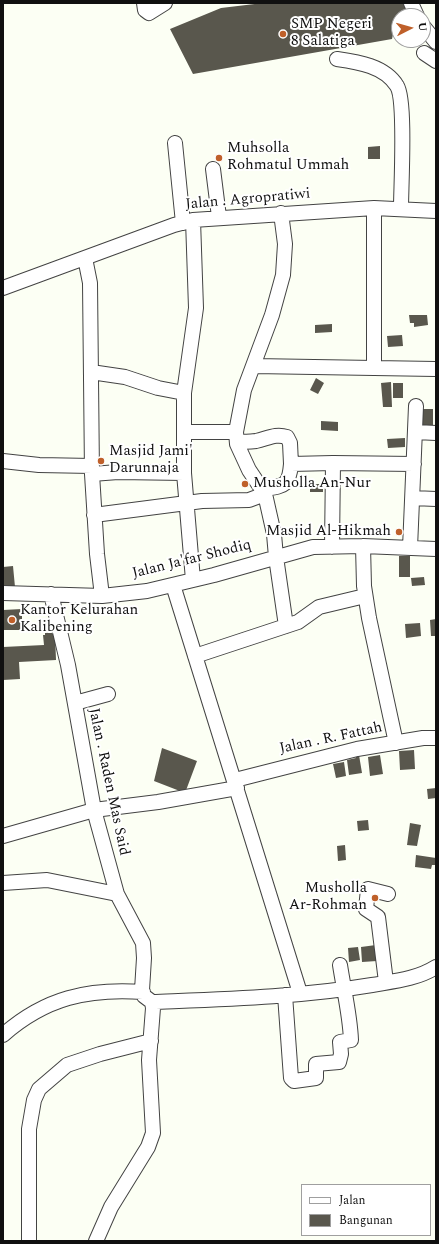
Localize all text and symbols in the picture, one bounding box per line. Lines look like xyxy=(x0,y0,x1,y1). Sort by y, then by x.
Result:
north arrow xyxy=(391,8,431,48)
place label: SMP Negeri 8 Salatiga xyxy=(291,16,372,51)
text: U xyxy=(414,21,431,32)
marker: SMP Negeri 8 Salatiga xyxy=(278,29,288,39)
place label: Muhsolla Rohmatul Ummah xyxy=(227,140,349,175)
marker: Muhsolla Rohmatul Ummah xyxy=(214,153,224,163)
street label: Jalan . Agropratiwi xyxy=(185,186,311,214)
place label: Masjid Jami' Darunnaja xyxy=(109,443,193,478)
marker: Masjid Jami' Darunnaja xyxy=(96,456,106,466)
place label: Musholla An-Nur xyxy=(253,475,371,493)
marker: Musholla An-Nur xyxy=(240,479,250,489)
place label: Masjid Al-Hikmah xyxy=(266,523,391,541)
marker: Masjid Al-Hikmah xyxy=(394,527,404,537)
street label: Jalan Ja'far Shodiq xyxy=(131,537,253,583)
place label: Kantor Kelurahan Kalibening xyxy=(20,602,138,637)
marker: Kantor Kelurahan Kalibening xyxy=(7,615,17,625)
street label: Jalan . Raden Mas Said xyxy=(84,707,132,857)
street label: Jalan . R. Fattah xyxy=(278,719,384,759)
place label: Musholla Ar-Rohman xyxy=(289,880,367,915)
marker: Musholla Ar-Rohman xyxy=(370,893,380,903)
legend xyxy=(301,1184,431,1236)
text: Jalan xyxy=(339,1191,366,1210)
text: Bangunan xyxy=(339,1211,393,1230)

